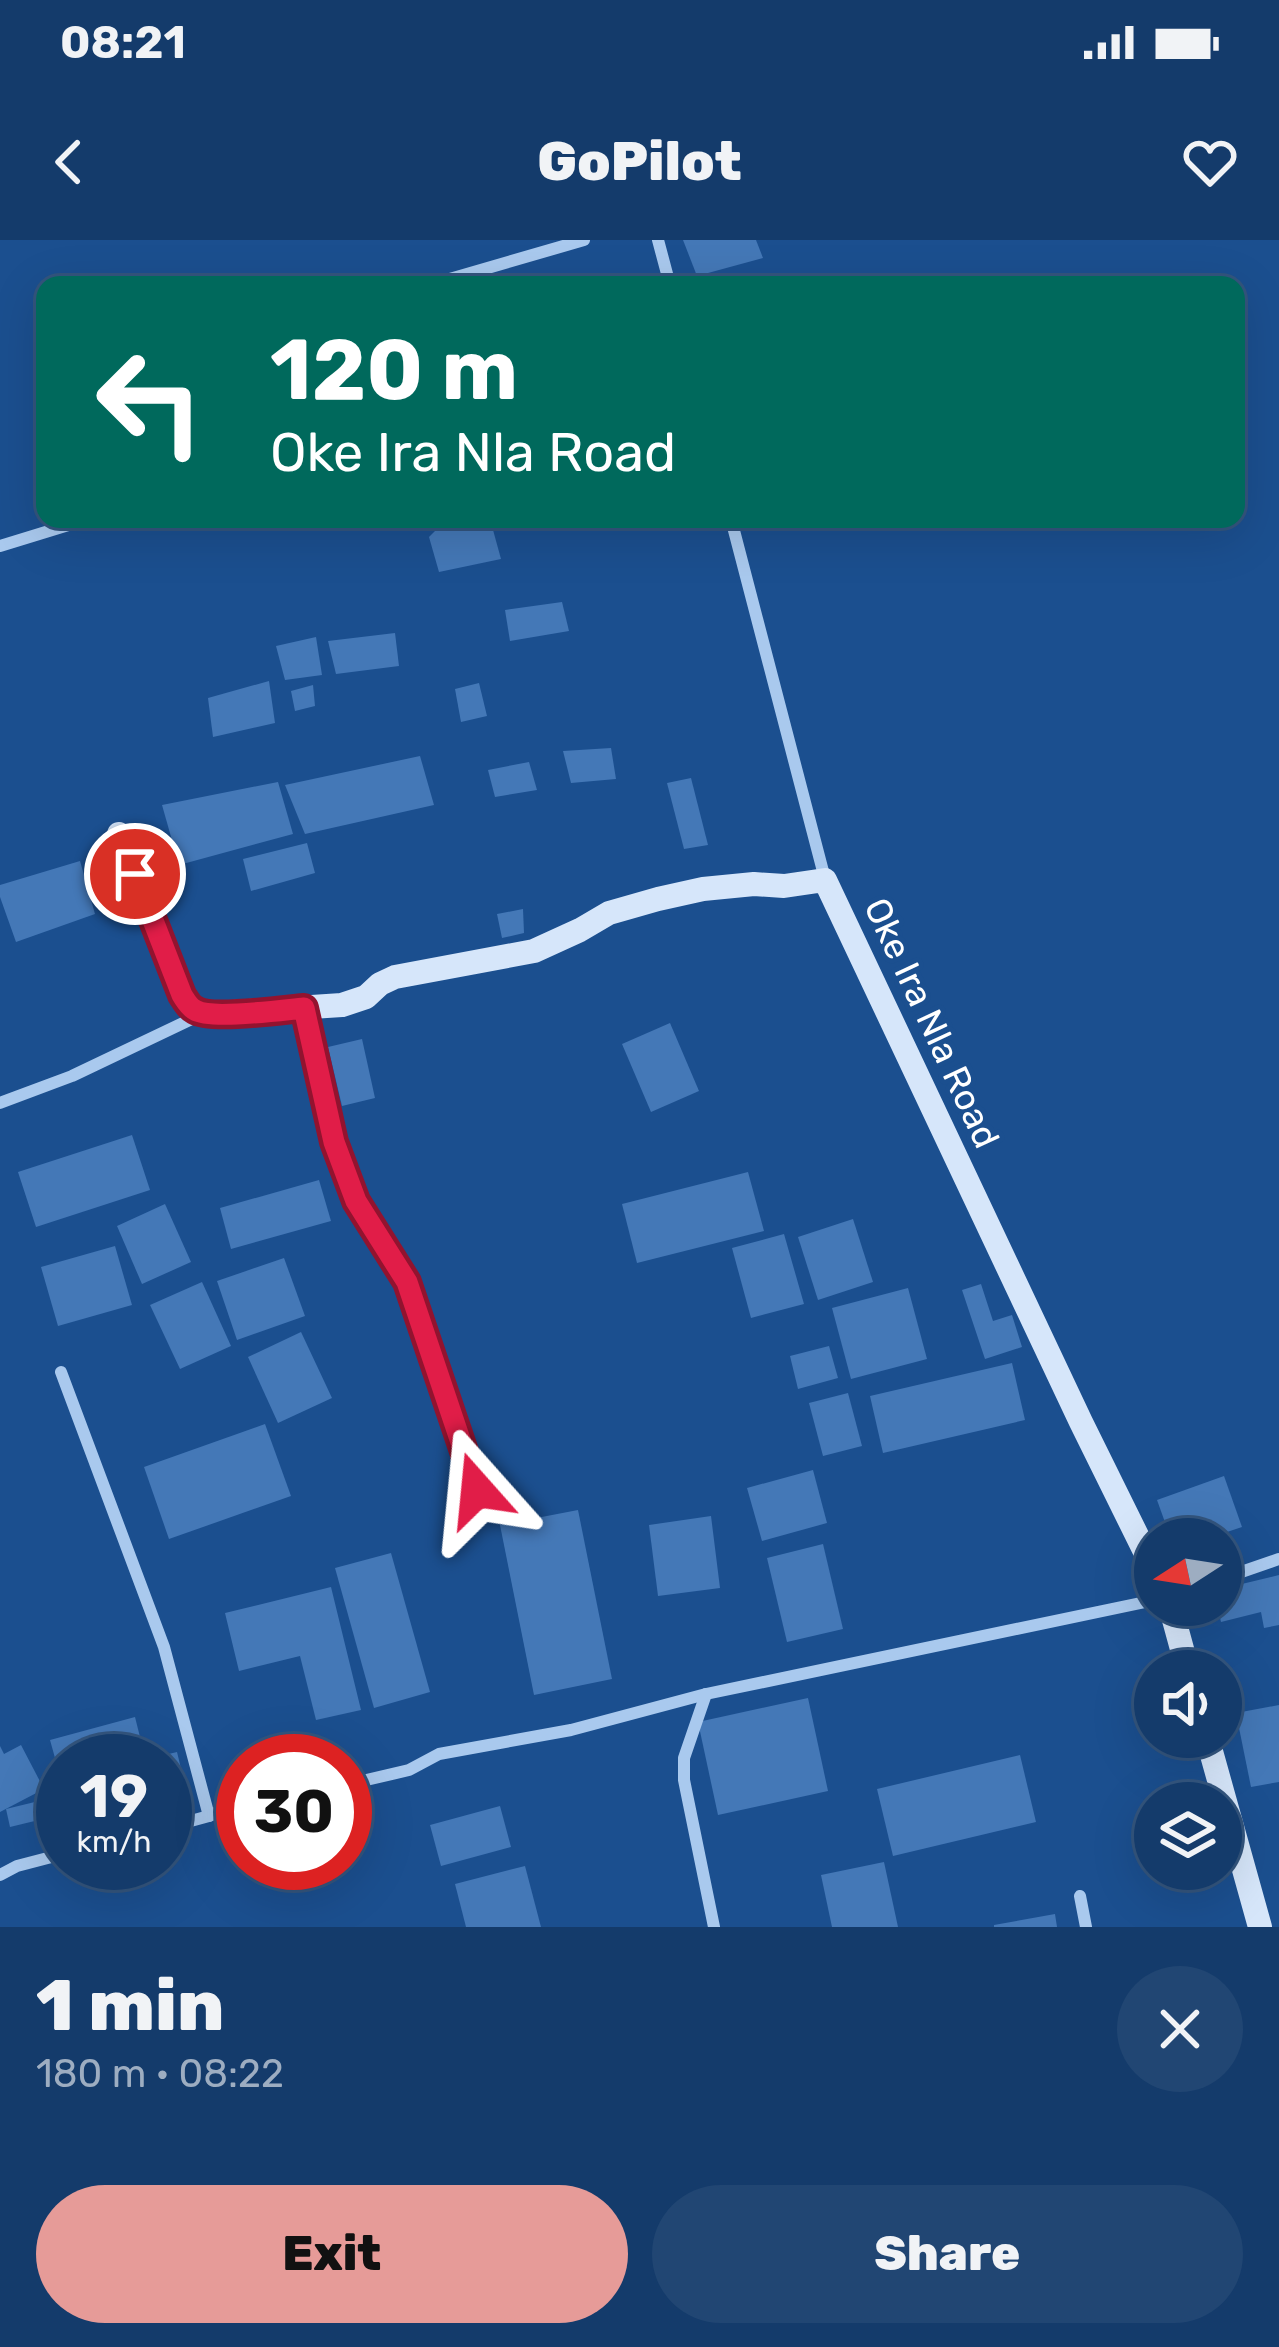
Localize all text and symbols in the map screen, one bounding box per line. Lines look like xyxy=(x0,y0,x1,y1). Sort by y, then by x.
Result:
text: 08:21 xyxy=(60,16,186,69)
icon: back xyxy=(36,129,102,195)
icon: heart xyxy=(1177,129,1243,195)
text: GoPilot xyxy=(537,130,742,194)
text: 120 m xyxy=(270,320,518,420)
icon: left xyxy=(72,324,228,480)
text: Oke Ira Nla Road xyxy=(270,421,676,485)
pin xyxy=(84,823,186,925)
icon: arrive xyxy=(102,841,168,907)
street label: Oke Ira Nla Road xyxy=(855,891,1009,1155)
position arrow xyxy=(414,1427,540,1553)
north arrow xyxy=(1134,1518,1242,1626)
map controls xyxy=(1134,1518,1242,1890)
button: sound xyxy=(1134,1650,1242,1758)
speed limit sign: 30 xyxy=(216,1734,372,1890)
text: 19 xyxy=(80,1761,148,1832)
button: layers xyxy=(1134,1782,1242,1890)
text: km/h xyxy=(77,1824,151,1860)
text: 1 min xyxy=(36,1963,224,2048)
button: close xyxy=(1117,1966,1243,2092)
text: 180 m · 08:22 xyxy=(36,2051,284,2097)
button: Exit xyxy=(36,2185,628,2323)
button: Share xyxy=(652,2185,1243,2323)

